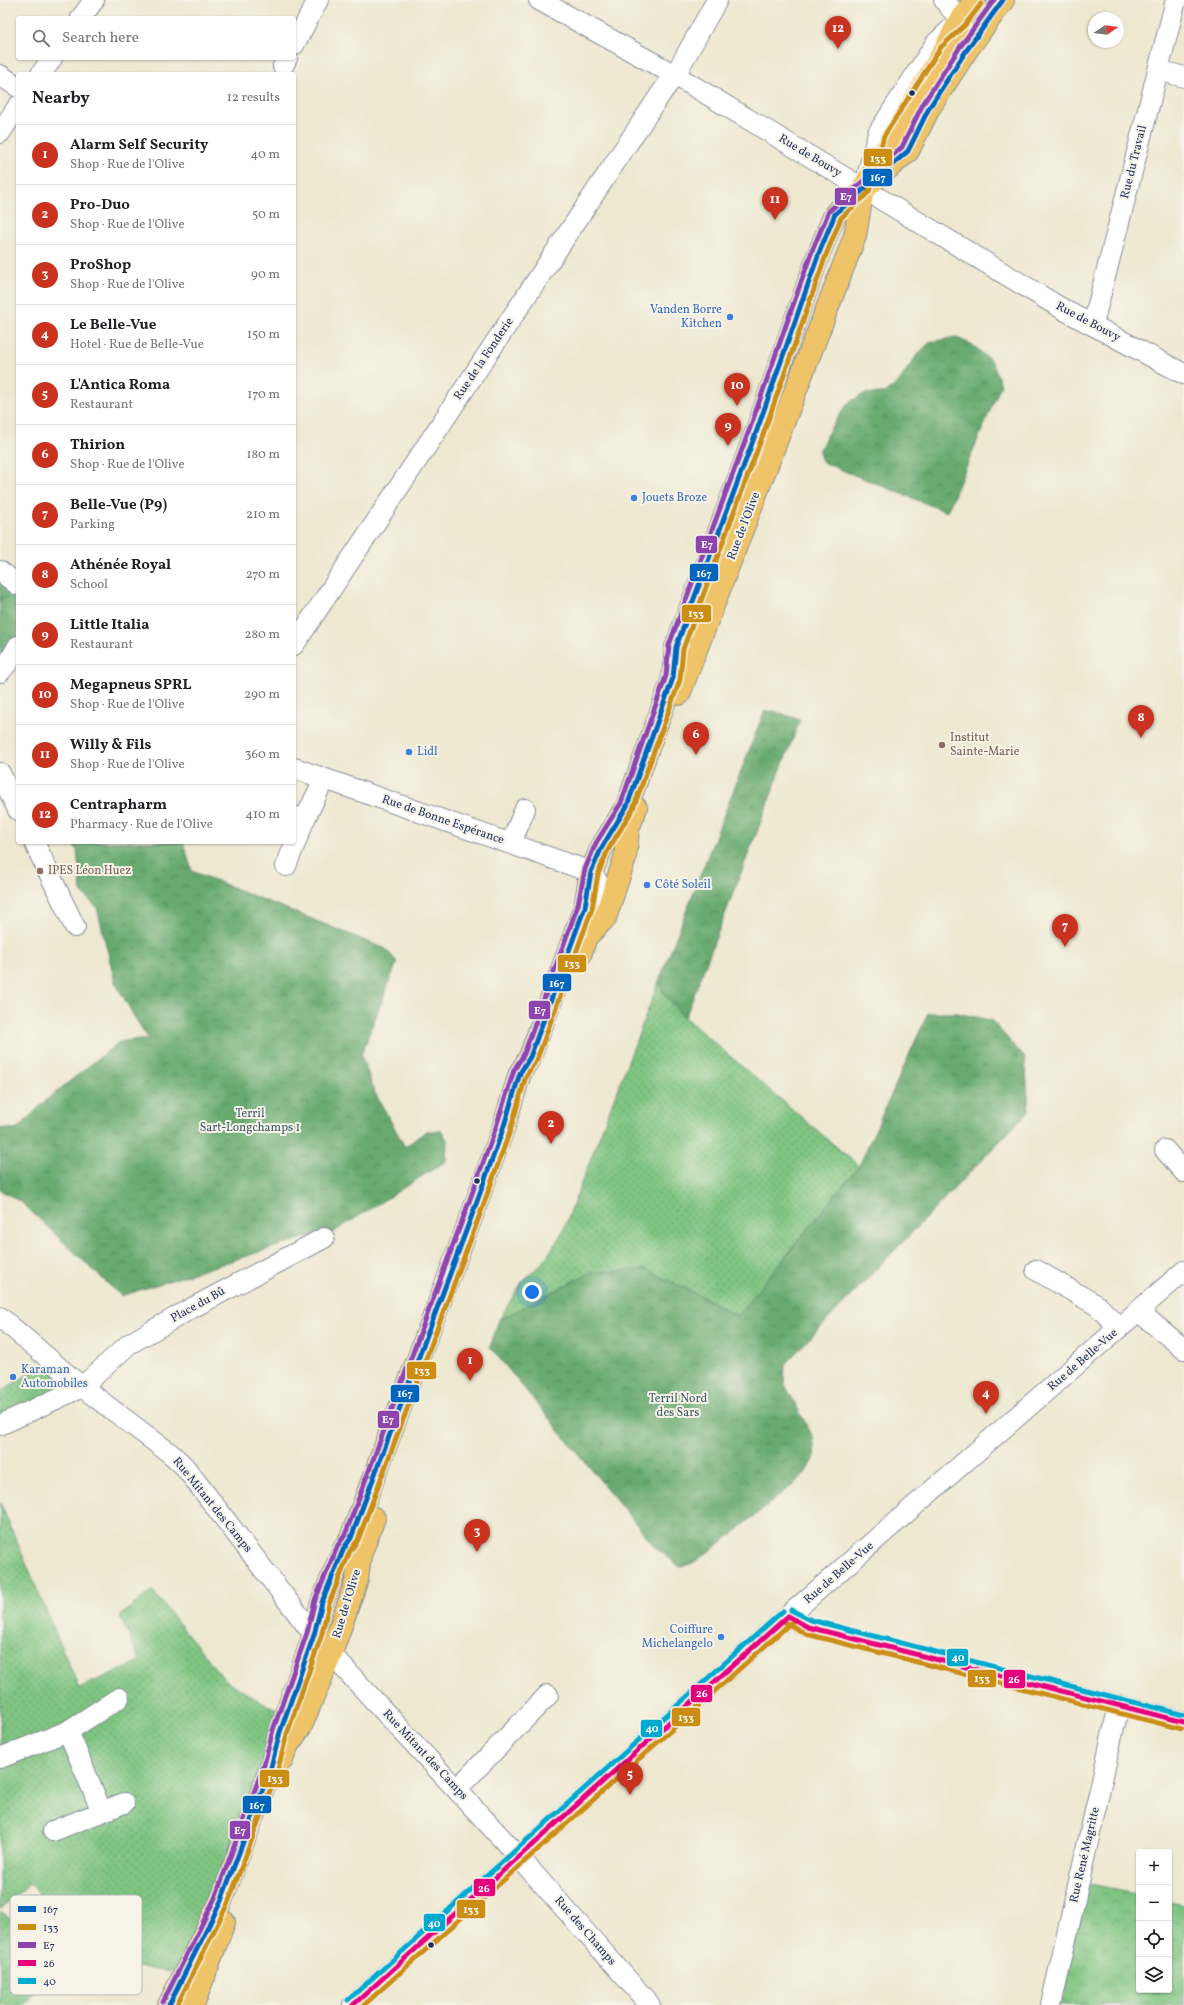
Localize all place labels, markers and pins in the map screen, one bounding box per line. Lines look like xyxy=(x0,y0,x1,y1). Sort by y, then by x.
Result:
pin: 12 xyxy=(825,16,851,49)
unlabelled marker xyxy=(907,88,917,98)
pin: 11 xyxy=(762,187,788,220)
place label: Vanden Borre Kitchen xyxy=(650,302,722,332)
marker: Vanden Borre Kitchen xyxy=(725,312,735,322)
pin: 10 xyxy=(724,373,750,406)
pin: 9 xyxy=(715,413,741,446)
place label: Jouets Broze xyxy=(642,490,707,506)
marker: Jouets Broze xyxy=(629,493,639,503)
pin: 8 xyxy=(1128,705,1154,738)
pin: 6 xyxy=(683,722,709,755)
place label: Institut Sainte-Marie xyxy=(950,730,1020,760)
marker: Institut Sainte-Marie xyxy=(937,740,947,750)
place label: Lidl xyxy=(417,744,438,760)
marker: Lidl xyxy=(404,747,414,757)
place label: IPES Léon Huez xyxy=(48,863,131,879)
marker: IPES Léon Huez xyxy=(35,866,45,876)
place label: Côté Soleil xyxy=(655,877,711,893)
marker: Côté Soleil xyxy=(642,880,652,890)
pin: 7 xyxy=(1052,914,1078,947)
pin: 2 xyxy=(538,1111,564,1144)
unlabelled marker xyxy=(472,1176,482,1186)
pin: 1 xyxy=(457,1348,483,1381)
place label: Karaman Automobiles xyxy=(21,1362,88,1392)
marker: Karaman Automobiles xyxy=(8,1372,18,1382)
pin: 4 xyxy=(973,1381,999,1414)
pin: 3 xyxy=(464,1519,490,1552)
place label: Coiffure Michelangelo xyxy=(642,1622,713,1652)
marker: Coiffure Michelangelo xyxy=(716,1632,726,1642)
pin: 5 xyxy=(617,1762,643,1795)
unlabelled marker xyxy=(426,1940,436,1950)

